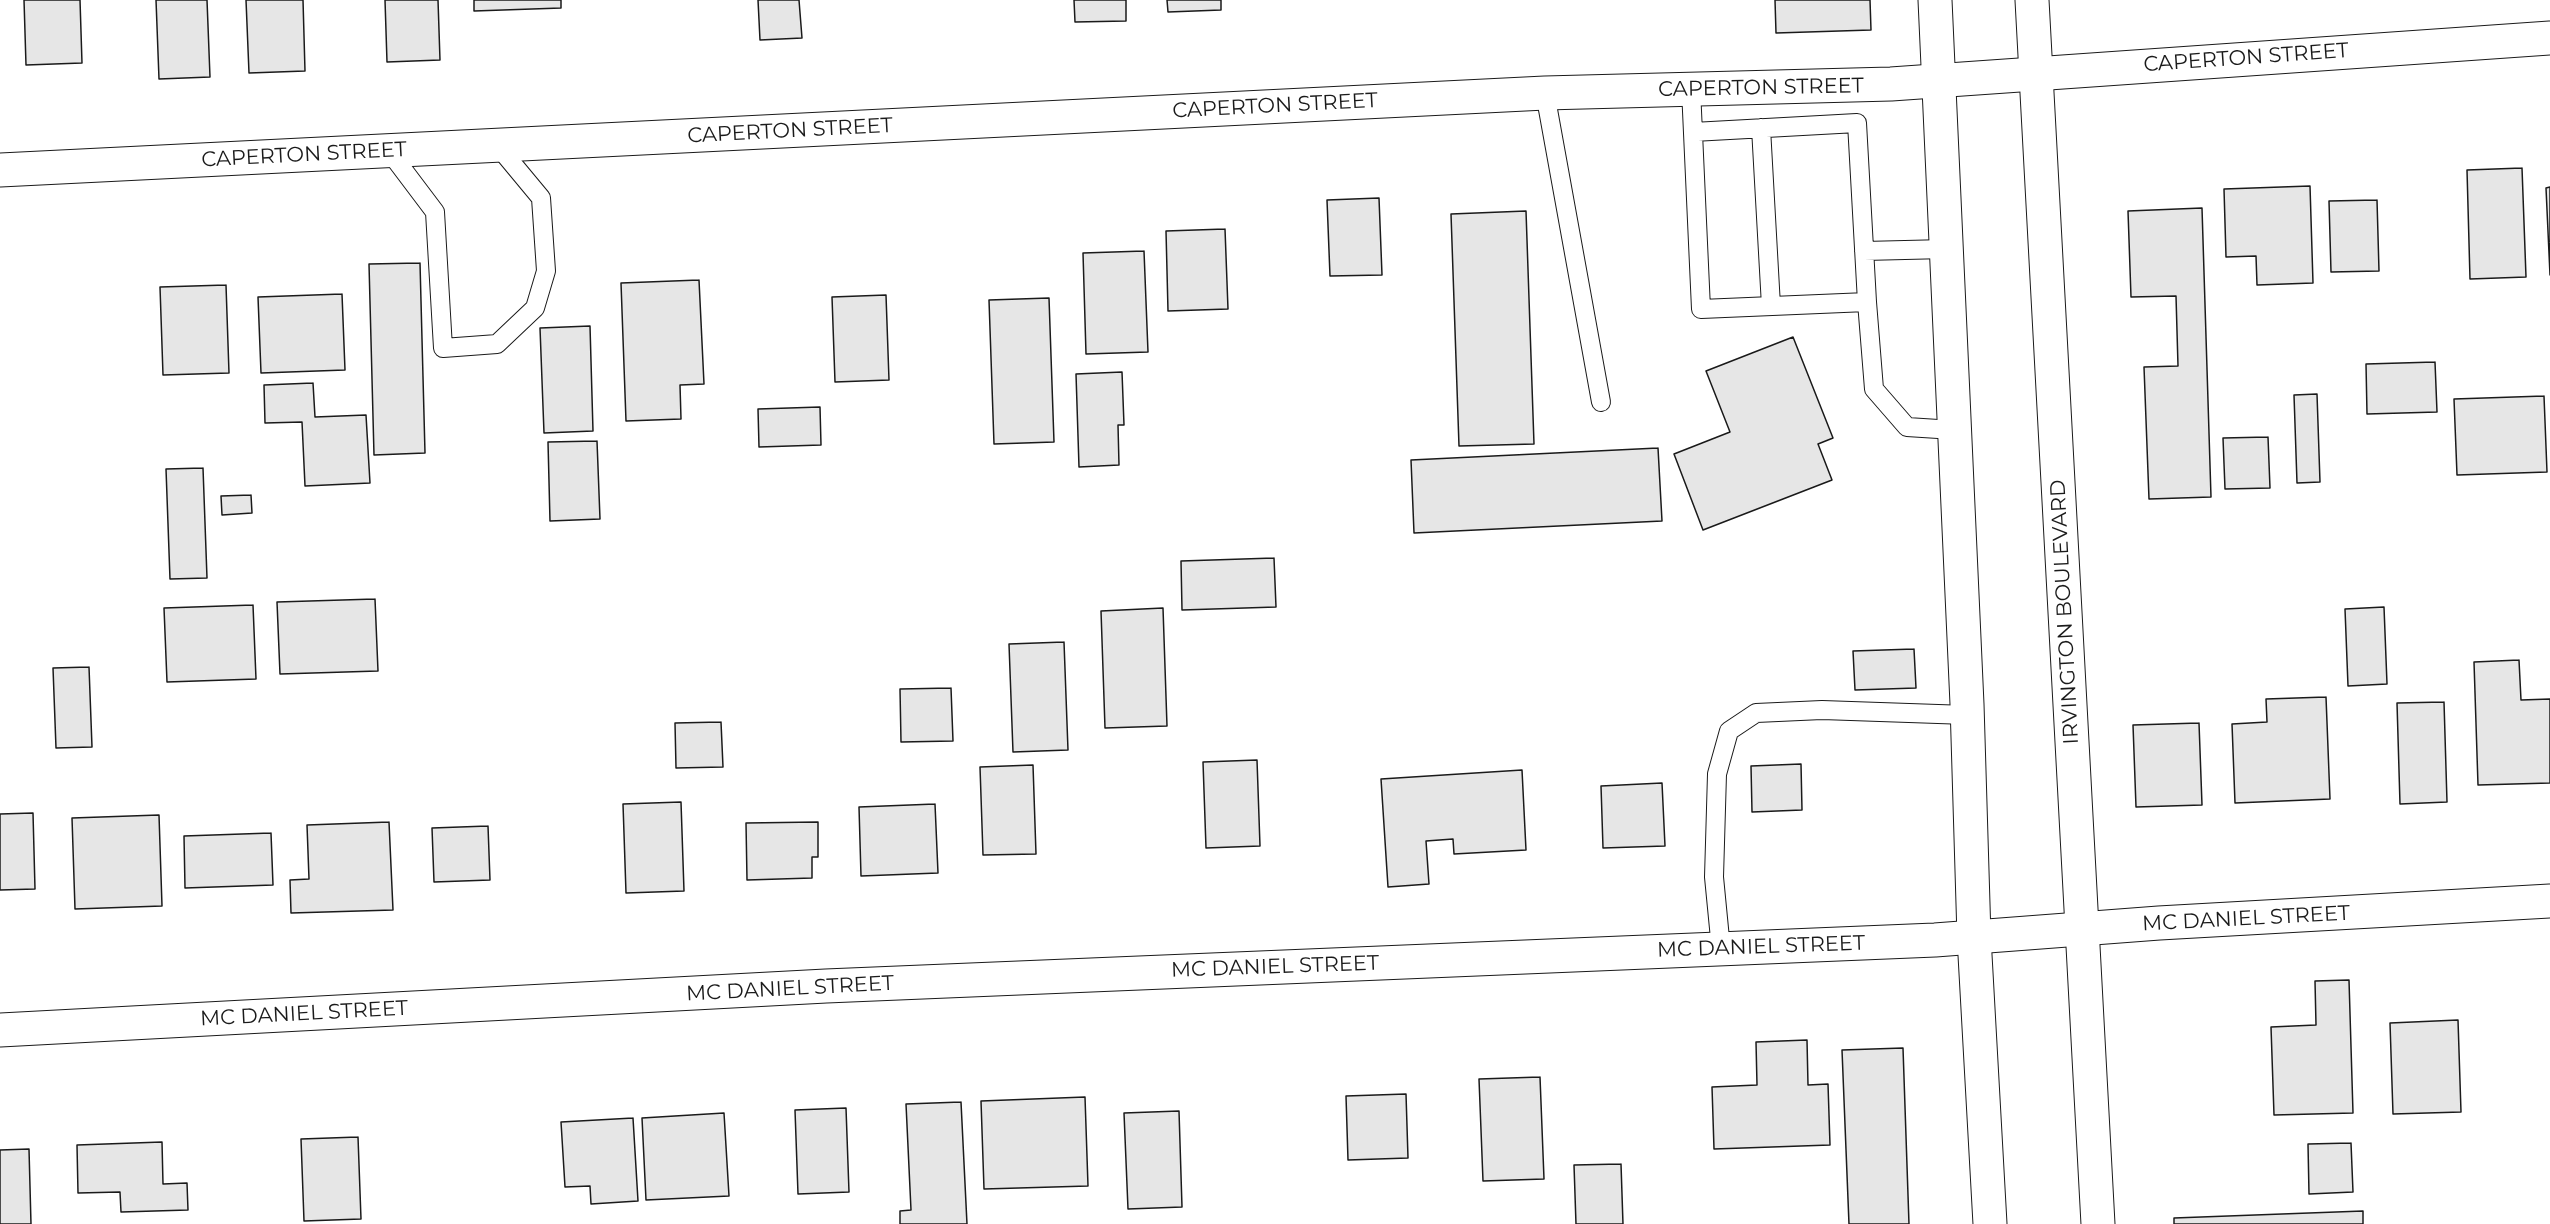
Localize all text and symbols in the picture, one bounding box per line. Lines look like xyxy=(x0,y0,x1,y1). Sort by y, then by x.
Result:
street label: CAPERTON STREET xyxy=(2143,38,2349,78)
street label: CAPERTON STREET xyxy=(1658,74,1864,102)
street label: CAPERTON STREET xyxy=(1172,88,1378,124)
street label: CAPERTON STREET xyxy=(687,113,893,149)
street label: CAPERTON STREET xyxy=(201,137,407,173)
street label: IRVINGTON BOULEVARD xyxy=(2045,479,2085,745)
street label: MC DANIEL STREET xyxy=(2141,901,2351,937)
street label: MC DANIEL STREET xyxy=(1657,931,1865,963)
street label: MC DANIEL STREET xyxy=(1171,951,1379,983)
street label: MC DANIEL STREET xyxy=(685,971,895,1007)
street label: MC DANIEL STREET xyxy=(199,996,409,1032)

